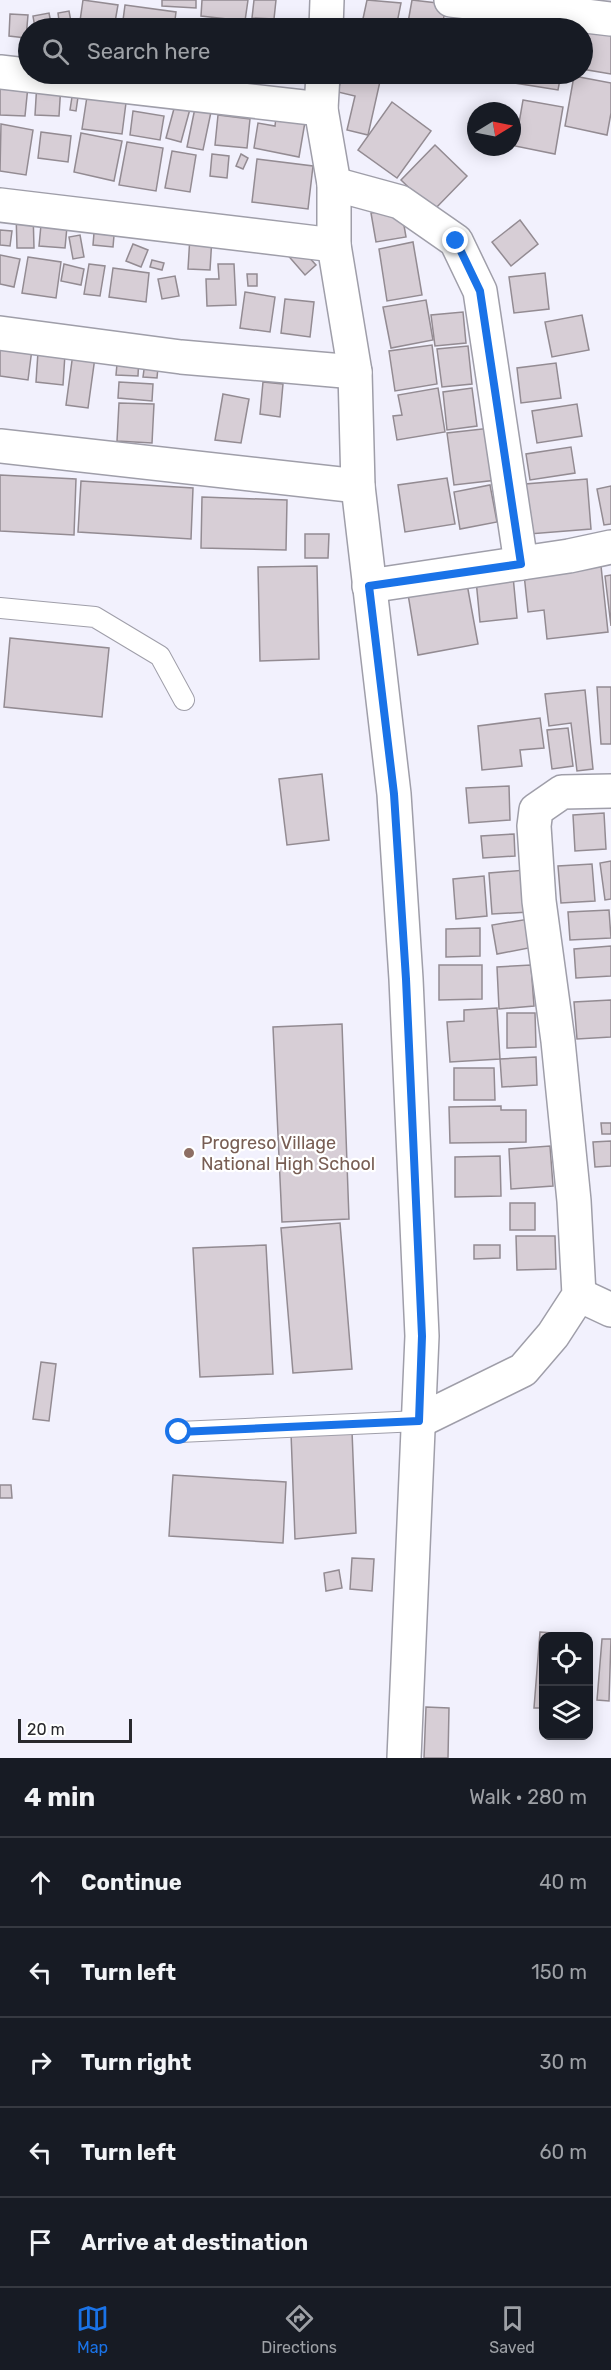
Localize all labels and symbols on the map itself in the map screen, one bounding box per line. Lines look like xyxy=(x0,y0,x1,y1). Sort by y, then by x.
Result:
north arrow xyxy=(467,102,521,156)
route end xyxy=(442,227,468,253)
place label: Progreso Village National High School xyxy=(201,1132,375,1175)
marker: Progreso Village National High School xyxy=(182,1146,196,1160)
route start xyxy=(165,1418,191,1444)
scale bar xyxy=(18,1716,132,1744)

